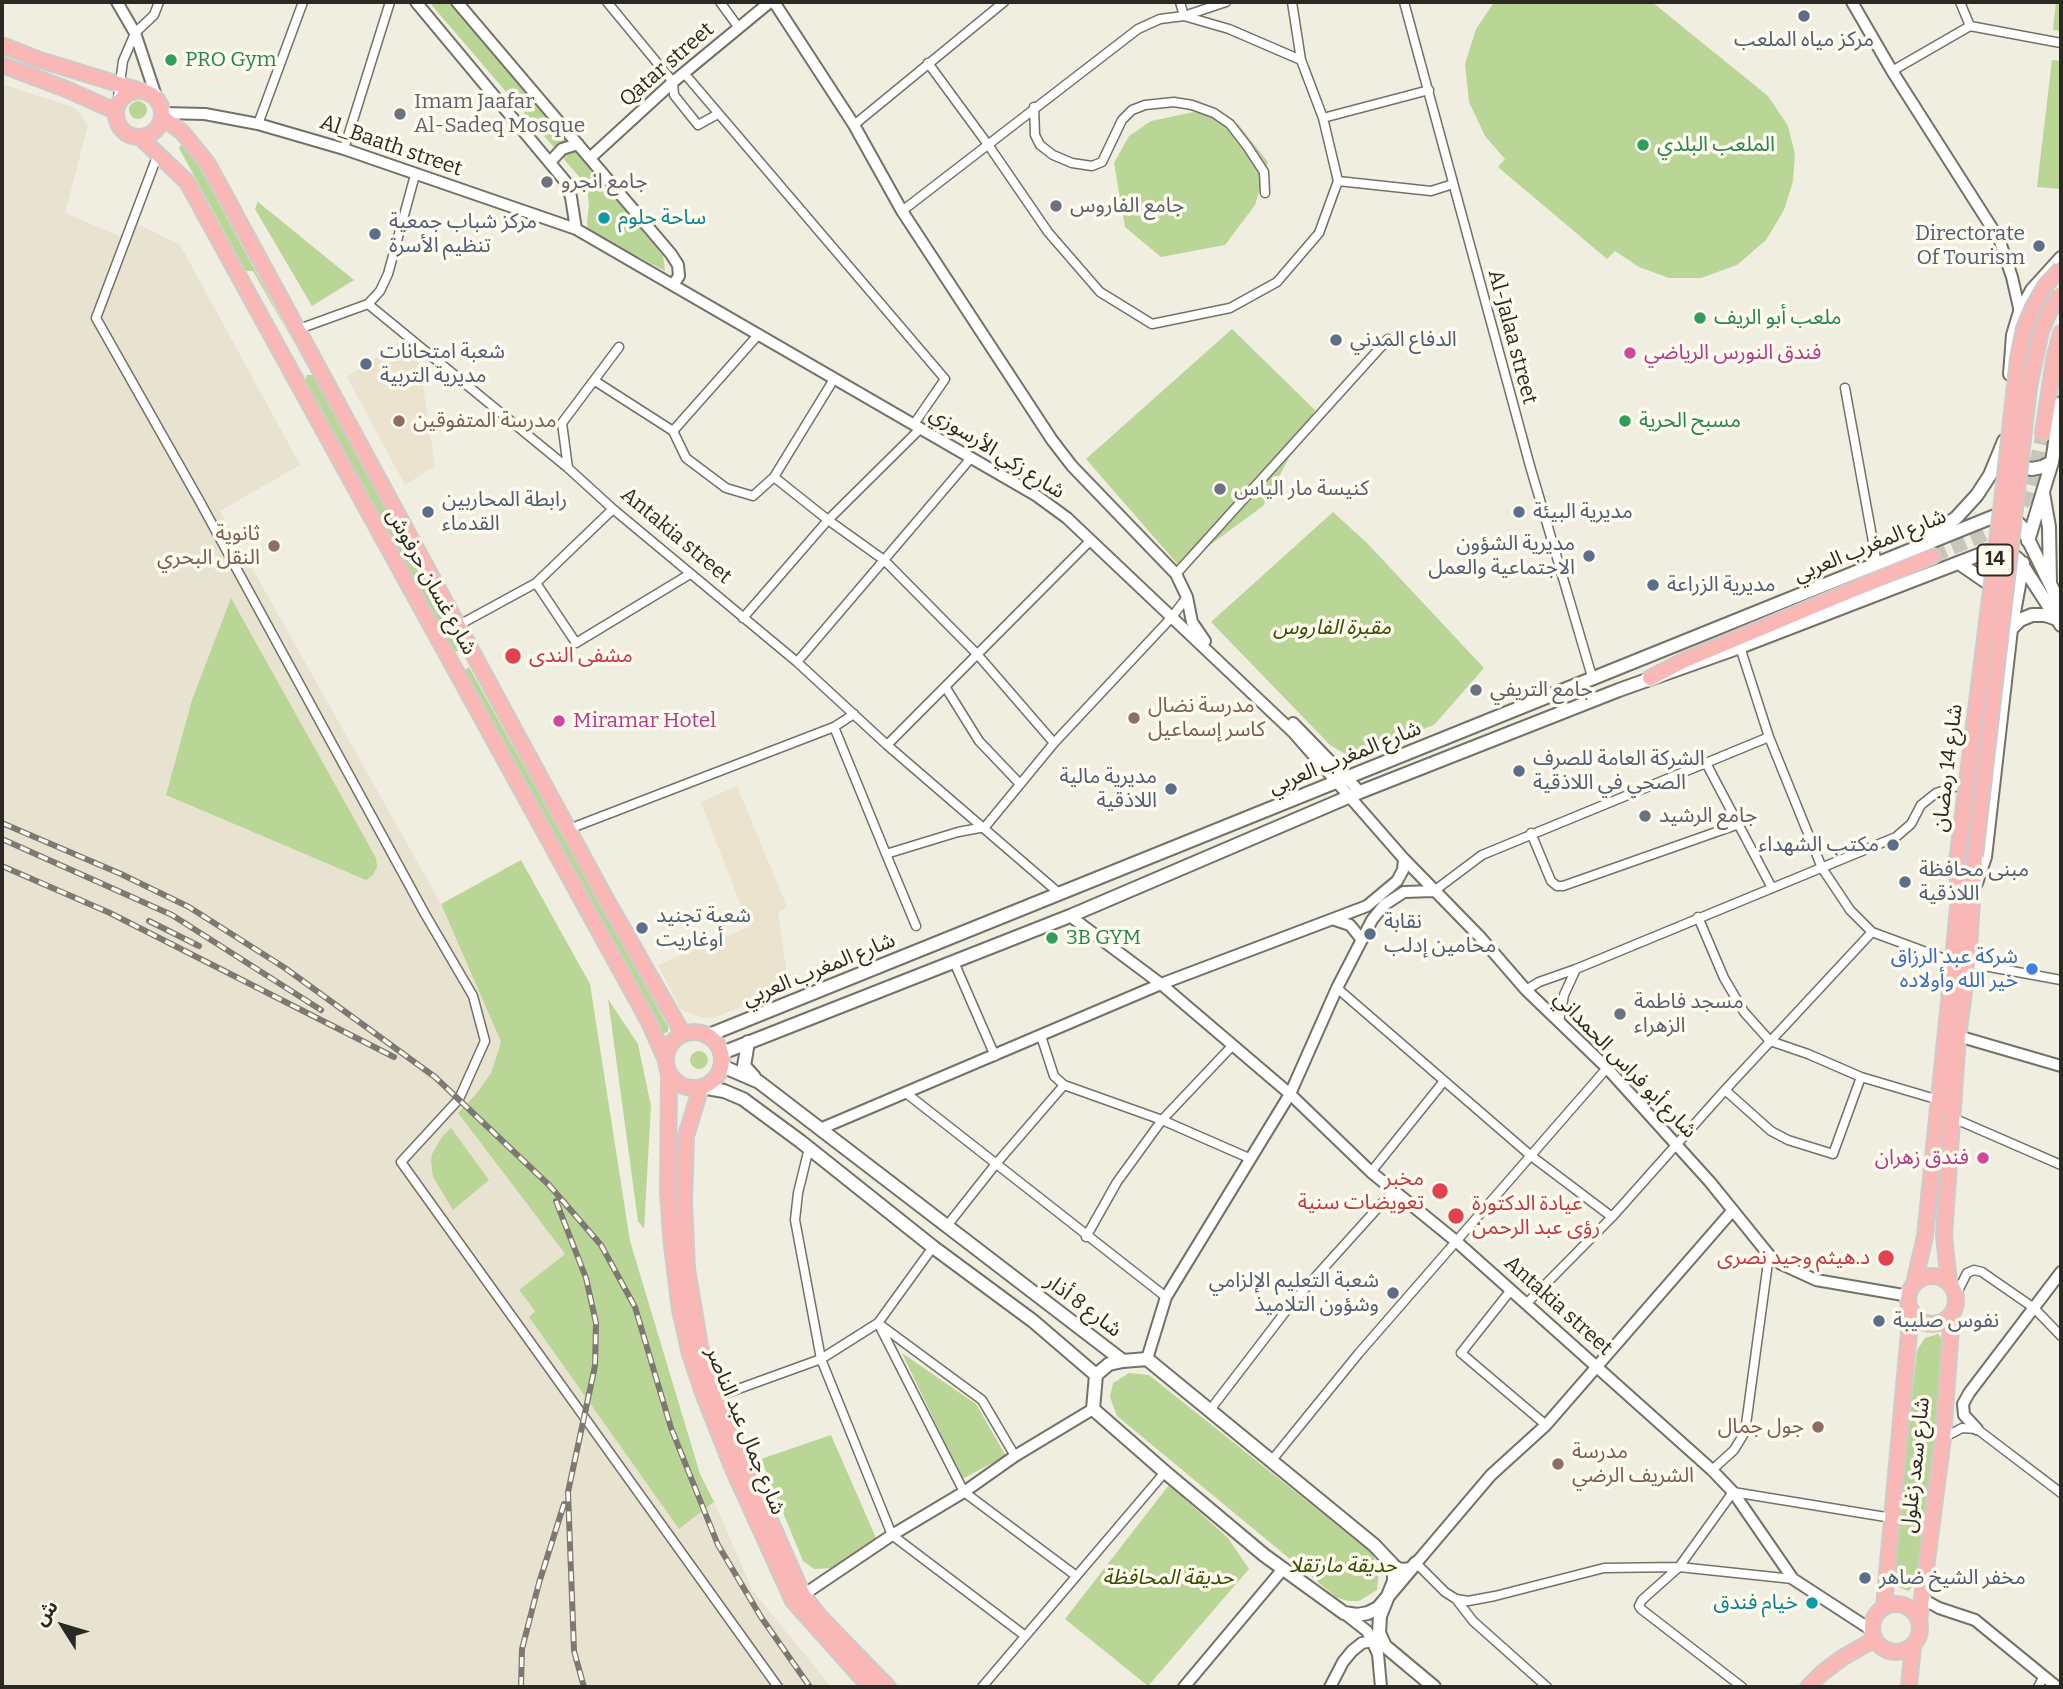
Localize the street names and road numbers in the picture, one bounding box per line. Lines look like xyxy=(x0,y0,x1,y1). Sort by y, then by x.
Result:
street label: Qatar street xyxy=(615,17,719,113)
street label: Al_Baath street xyxy=(317,110,465,182)
street label: Al-Jalaa street xyxy=(1482,267,1542,407)
street label: شارع زكي الأرسوزي xyxy=(925,401,1069,505)
street label: Antakia street xyxy=(615,482,737,590)
street label: شارع المغرب العربي xyxy=(1790,504,1950,588)
street label: شارع غسان حرفوش xyxy=(380,505,482,659)
road number: 14 xyxy=(1978,544,2012,576)
street label: شارع 14 رمضان xyxy=(1928,703,1968,833)
street label: شارع المغرب العربي xyxy=(1265,716,1425,800)
street label: شارع المغرب العربي xyxy=(739,928,899,1012)
street label: شارع أبو فراس الحمداني xyxy=(1548,986,1702,1144)
street label: Antakia street xyxy=(1499,1251,1617,1361)
street label: شارع 8 أذار xyxy=(1040,1269,1126,1343)
street label: شارع جمال عبد الناصر xyxy=(700,1343,790,1519)
street label: شارع سعد زغلول xyxy=(1896,1396,1936,1534)

